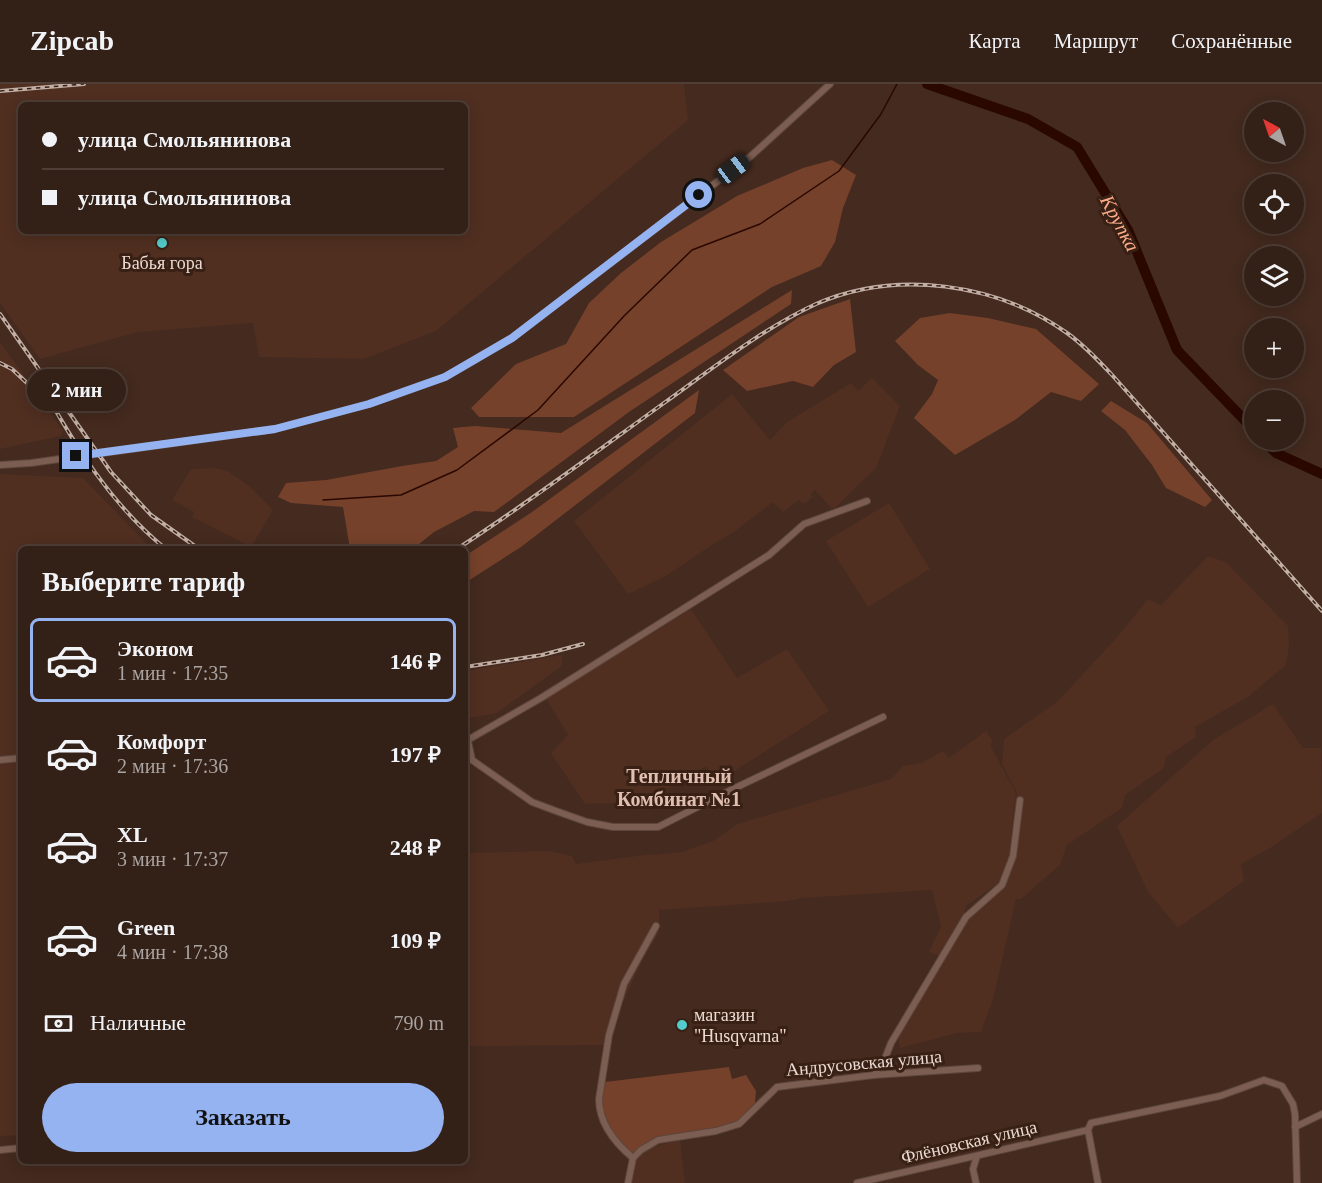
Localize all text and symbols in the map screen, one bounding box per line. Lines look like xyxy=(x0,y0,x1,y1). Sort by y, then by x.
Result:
text: Zipcab xyxy=(30,25,114,56)
text: Карта xyxy=(969,29,1021,53)
text: Маршрут xyxy=(1054,29,1138,53)
text: Сохранённые xyxy=(1171,29,1292,53)
north arrow xyxy=(1244,102,1304,162)
map controls xyxy=(1244,102,1304,450)
text: улица Смольянинова xyxy=(78,127,291,152)
car xyxy=(713,151,753,187)
button: locate xyxy=(1244,174,1304,234)
route start xyxy=(685,181,712,208)
text: улица Смольянинова xyxy=(78,185,291,210)
water label: Крупка xyxy=(1095,190,1144,255)
marker: Бабья гора xyxy=(155,236,169,250)
button: layers xyxy=(1244,246,1304,306)
place label: Бабья гора xyxy=(121,253,203,273)
button: + xyxy=(1244,318,1304,378)
callout: 2 мин xyxy=(26,369,125,411)
text: 2 мин xyxy=(51,379,102,401)
button: − xyxy=(1244,390,1304,450)
route end xyxy=(62,442,89,469)
text: Выберите тариф xyxy=(42,567,245,597)
icon: car xyxy=(45,633,99,687)
text: Эконом xyxy=(117,636,194,661)
text: 146 ₽ xyxy=(390,649,441,674)
text: 1 мин · 17:35 xyxy=(117,662,228,684)
icon: car xyxy=(45,726,99,780)
text: Комфорт xyxy=(117,729,206,754)
text: 197 ₽ xyxy=(390,742,441,767)
text: 2 мин · 17:36 xyxy=(117,755,228,777)
district label: Тепличный Комбинат №1 xyxy=(617,765,741,810)
icon: car xyxy=(45,819,99,873)
text: XL xyxy=(117,822,148,847)
text: 248 ₽ xyxy=(390,835,441,860)
text: 3 мин · 17:37 xyxy=(117,848,228,870)
icon: car xyxy=(45,912,99,966)
text: Green xyxy=(117,915,175,940)
text: 109 ₽ xyxy=(390,928,441,953)
text: 4 мин · 17:38 xyxy=(117,941,228,963)
place label: магазин "Husqvarna" xyxy=(694,1005,787,1046)
icon: cash xyxy=(42,1007,75,1040)
text: Наличные xyxy=(90,1010,186,1035)
text: 790 m xyxy=(393,1012,444,1034)
marker: магазин "Husqvarna" xyxy=(675,1018,689,1032)
street label: Андрусовская улица xyxy=(785,1046,943,1080)
button: Заказать xyxy=(42,1083,444,1152)
street label: Флёновская улица xyxy=(899,1117,1039,1167)

